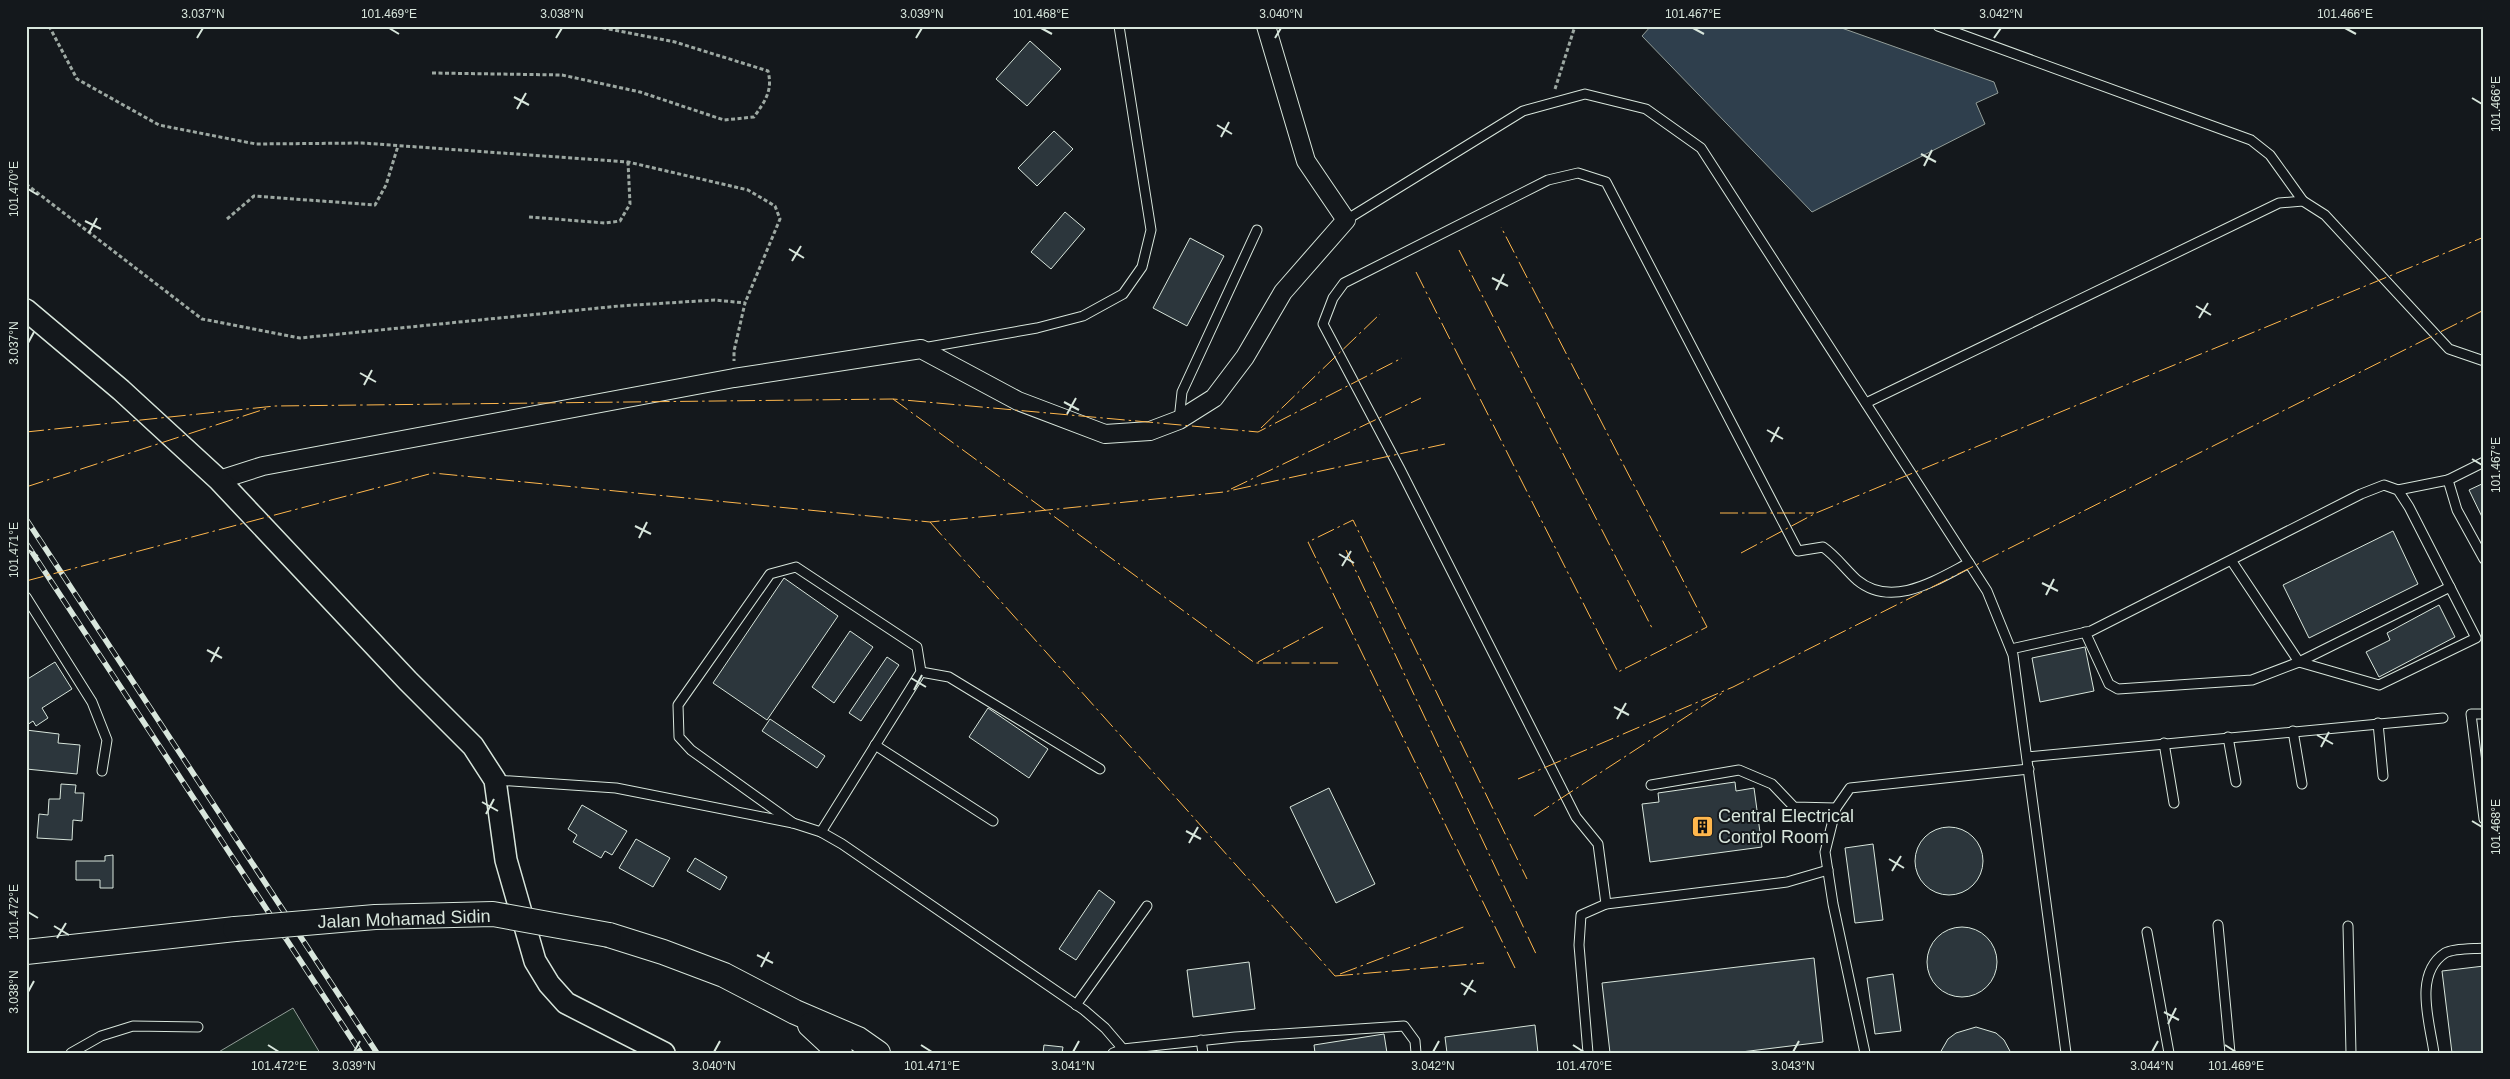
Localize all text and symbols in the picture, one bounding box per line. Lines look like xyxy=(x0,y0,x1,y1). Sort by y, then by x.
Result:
text: 3.037°N xyxy=(181,7,225,21)
text: 101.469°E xyxy=(361,7,417,21)
text: 3.038°N xyxy=(540,7,584,21)
text: 3.039°N xyxy=(900,7,944,21)
text: 101.468°E xyxy=(1013,7,1069,21)
text: 3.040°N xyxy=(1259,7,1303,21)
text: 101.467°E xyxy=(1665,7,1721,21)
text: 3.042°N xyxy=(1979,7,2023,21)
text: 101.466°E xyxy=(2317,7,2373,21)
text: 101.466°E xyxy=(2489,76,2503,132)
text: 101.470°E xyxy=(7,161,21,217)
text: 3.037°N xyxy=(7,321,21,365)
text: 101.467°E xyxy=(2489,437,2503,493)
text: 101.471°E xyxy=(7,522,21,578)
text: 101.468°E xyxy=(2489,799,2503,855)
place label: Central Electrical Control Room xyxy=(1718,806,1854,847)
building icon: Central Electrical Control Room xyxy=(1690,814,1714,838)
text: 101.472°E xyxy=(7,884,21,940)
street label: Jalan Mohamad Sidin xyxy=(317,906,491,932)
text: 3.038°N xyxy=(7,970,21,1014)
text: 101.472°E xyxy=(251,1059,307,1073)
text: 3.039°N xyxy=(332,1059,376,1073)
text: 3.040°N xyxy=(692,1059,736,1073)
text: 101.471°E xyxy=(904,1059,960,1073)
text: 3.041°N xyxy=(1051,1059,1095,1073)
text: 3.042°N xyxy=(1411,1059,1455,1073)
text: 101.470°E xyxy=(1556,1059,1612,1073)
text: 3.043°N xyxy=(1771,1059,1815,1073)
text: 3.044°N xyxy=(2130,1059,2174,1073)
text: 101.469°E xyxy=(2208,1059,2264,1073)

